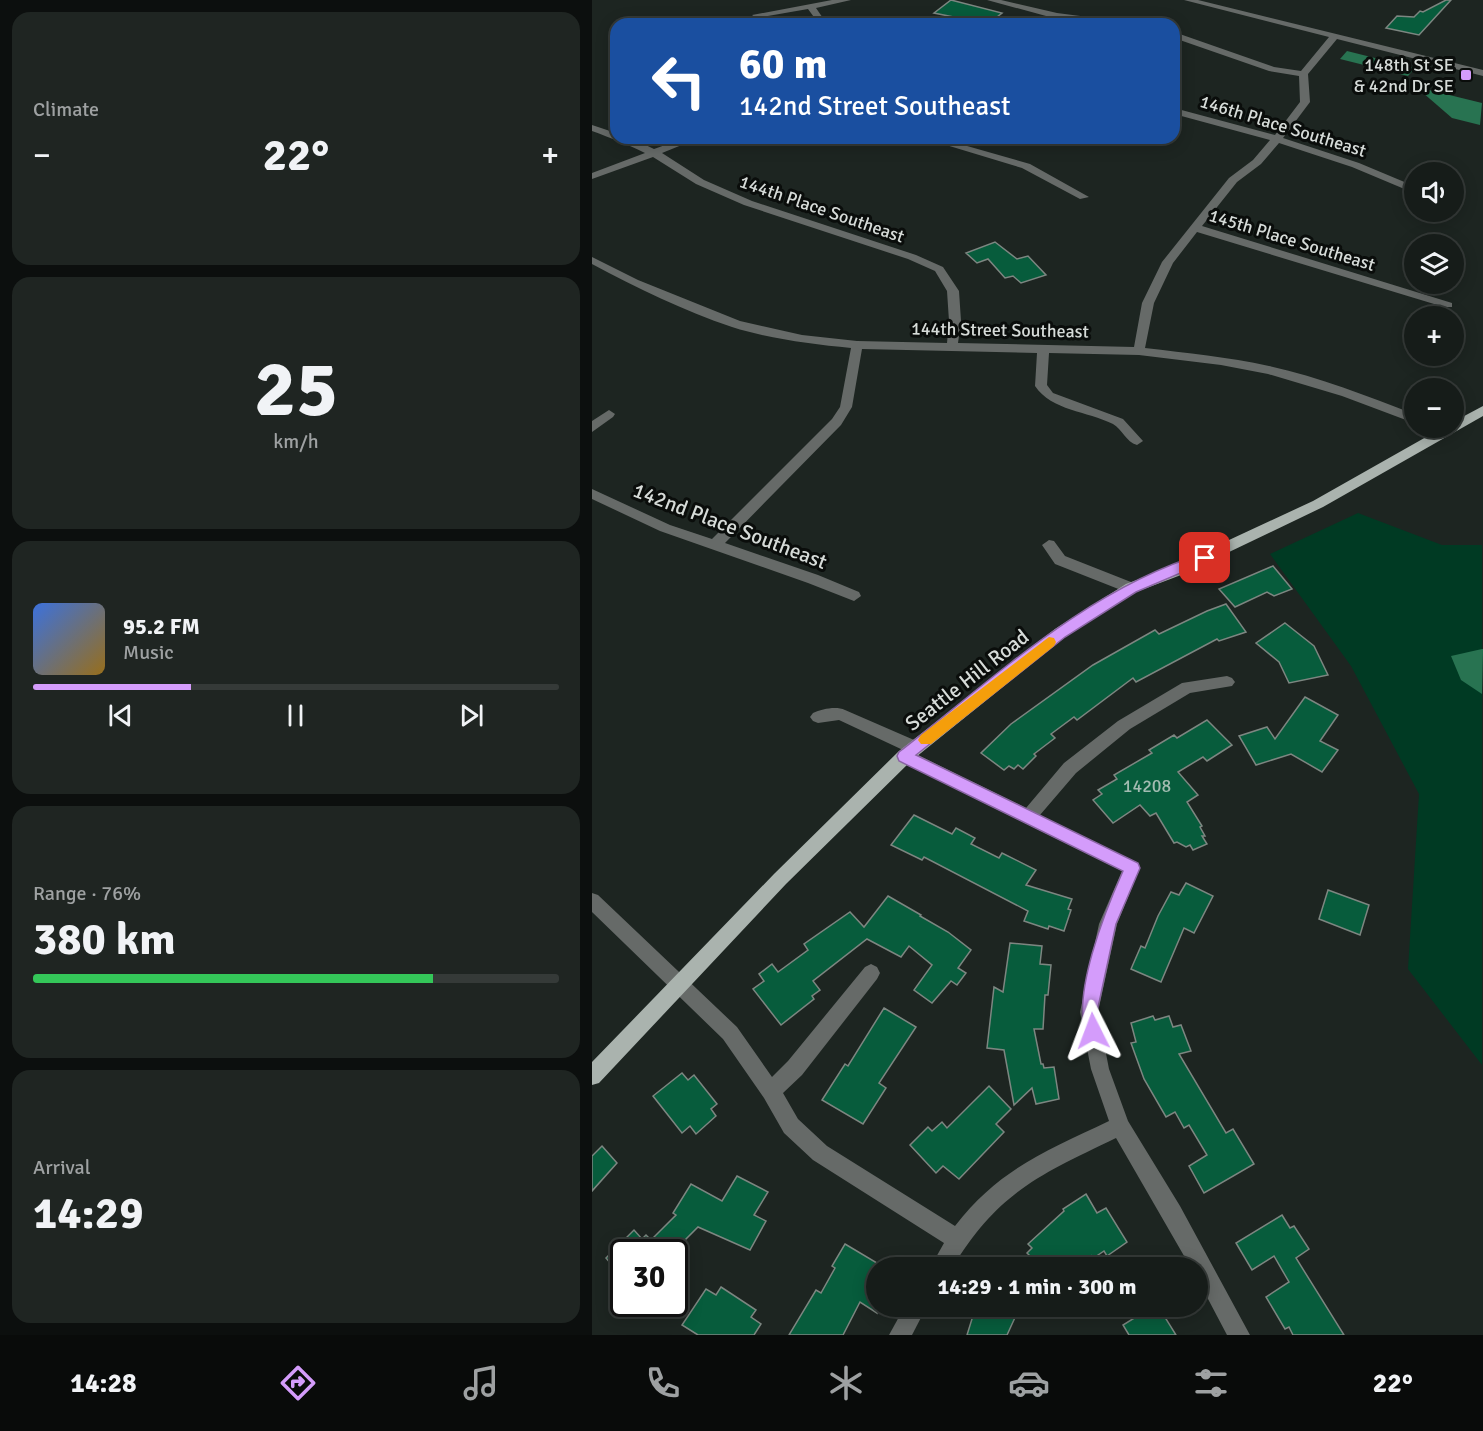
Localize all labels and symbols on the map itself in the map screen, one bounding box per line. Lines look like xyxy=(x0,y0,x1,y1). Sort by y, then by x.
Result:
place label: 148th St SE & 42nd Dr SE xyxy=(1354,54,1454,97)
marker: 148th St SE & 42nd Dr SE xyxy=(1459,68,1473,82)
street label: 146th Place Southeast xyxy=(1197,90,1369,162)
street label: 144th Place Southeast xyxy=(737,170,907,248)
street label: 145th Place Southeast xyxy=(1206,204,1378,276)
street label: 144th Street Southeast xyxy=(911,317,1089,343)
street label: 142nd Place Southeast xyxy=(629,477,831,575)
pin xyxy=(1179,532,1230,583)
street label: Seattle Hill Road xyxy=(900,624,1034,736)
house number: 14208 xyxy=(1123,775,1171,797)
position arrow xyxy=(1061,999,1125,1063)
speed limit sign: 30 xyxy=(610,1239,688,1317)

